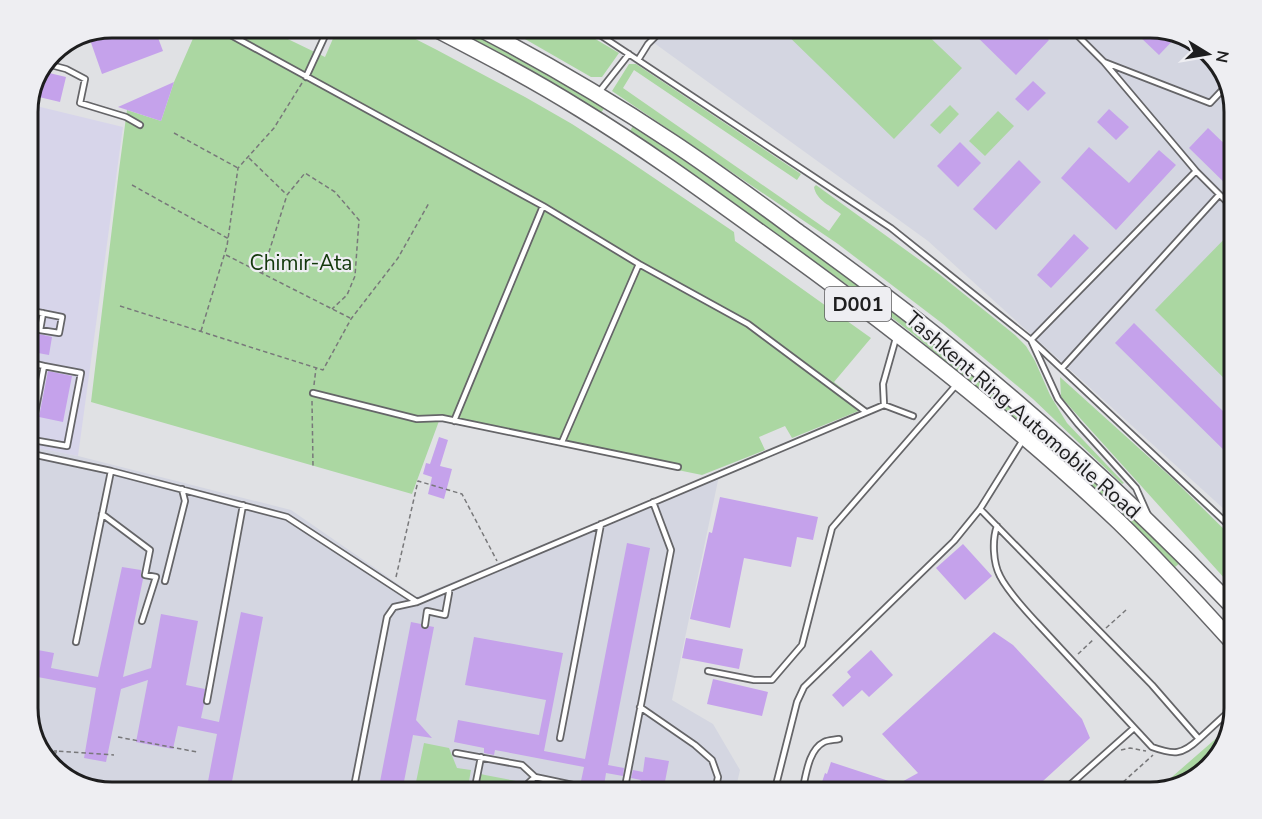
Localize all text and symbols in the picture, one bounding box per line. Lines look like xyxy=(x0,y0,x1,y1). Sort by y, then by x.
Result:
north arrow xyxy=(1178,24,1238,84)
text: N xyxy=(1210,49,1234,65)
park label: Chimir-Ata xyxy=(250,249,352,277)
road number: D001 xyxy=(825,287,891,321)
street label: Tashkent Ring Automobile Road xyxy=(899,305,1147,525)

